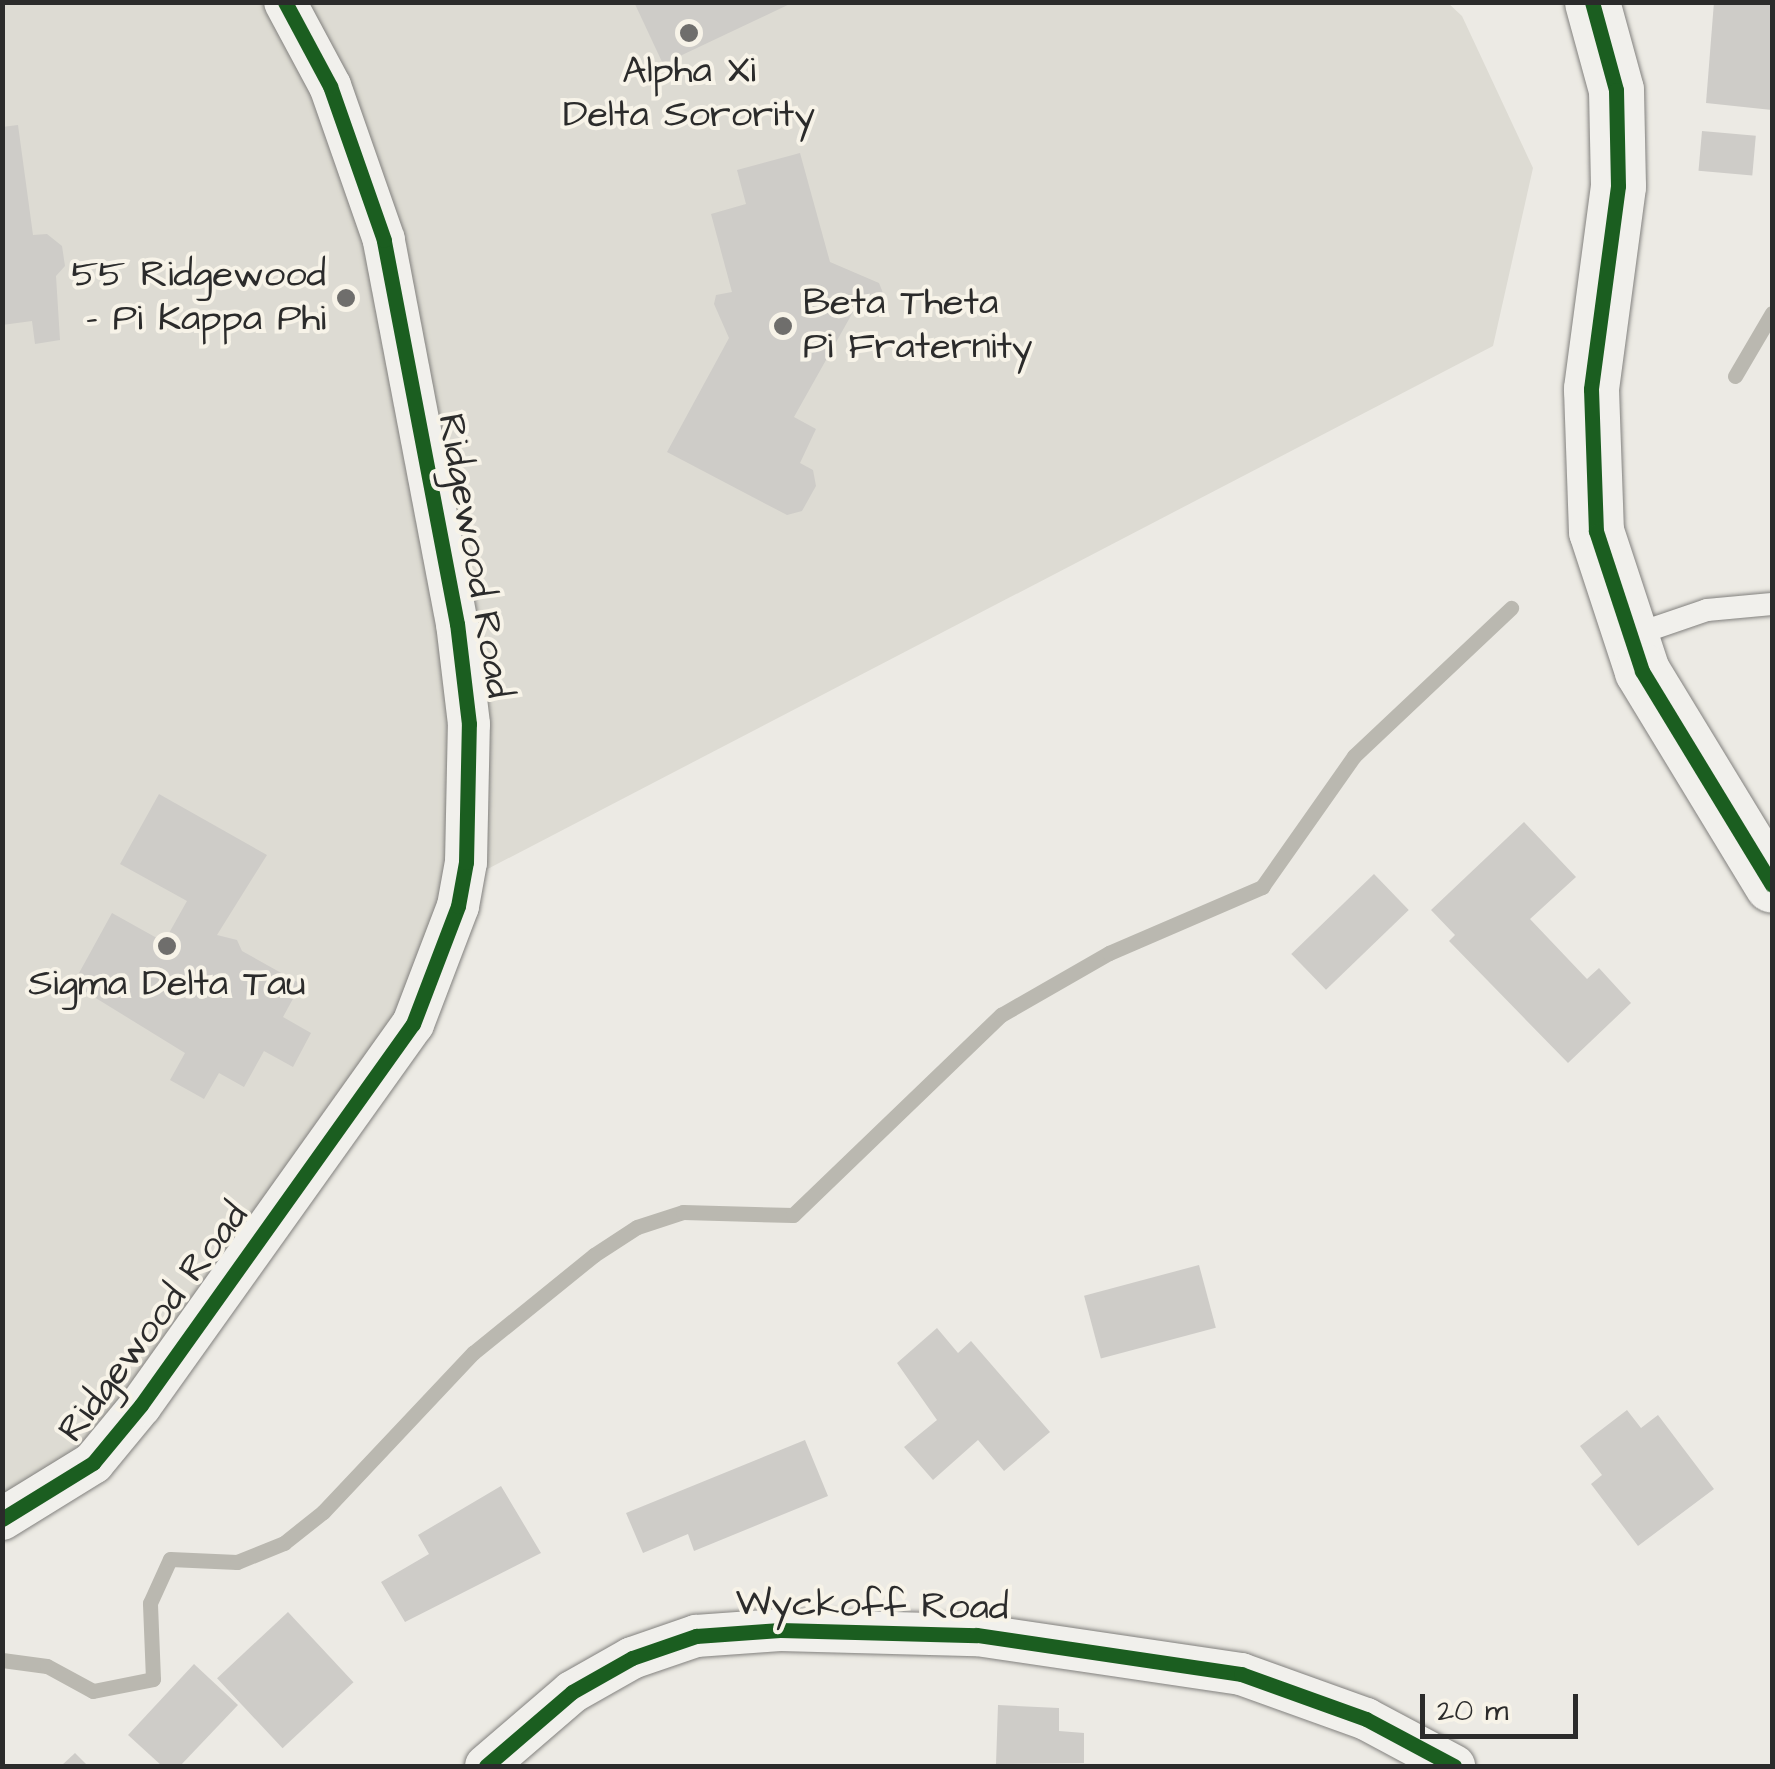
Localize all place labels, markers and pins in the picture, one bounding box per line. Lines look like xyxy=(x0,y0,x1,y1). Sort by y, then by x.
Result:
marker: Alpha Xi Delta Sorority xyxy=(678,22,700,44)
place label: Alpha Xi Delta Sorority xyxy=(563,49,815,138)
place label: 55 Ridgewood - Pi Kappa Phi xyxy=(72,253,326,342)
place label: Beta Theta Pi Fraternity xyxy=(803,281,1033,370)
marker: 55 Ridgewood - Pi Kappa Phi xyxy=(335,287,357,309)
marker: Beta Theta Pi Fraternity xyxy=(772,315,794,337)
marker: Sigma Delta Tau xyxy=(156,935,178,957)
place label: Sigma Delta Tau xyxy=(28,962,306,1008)

